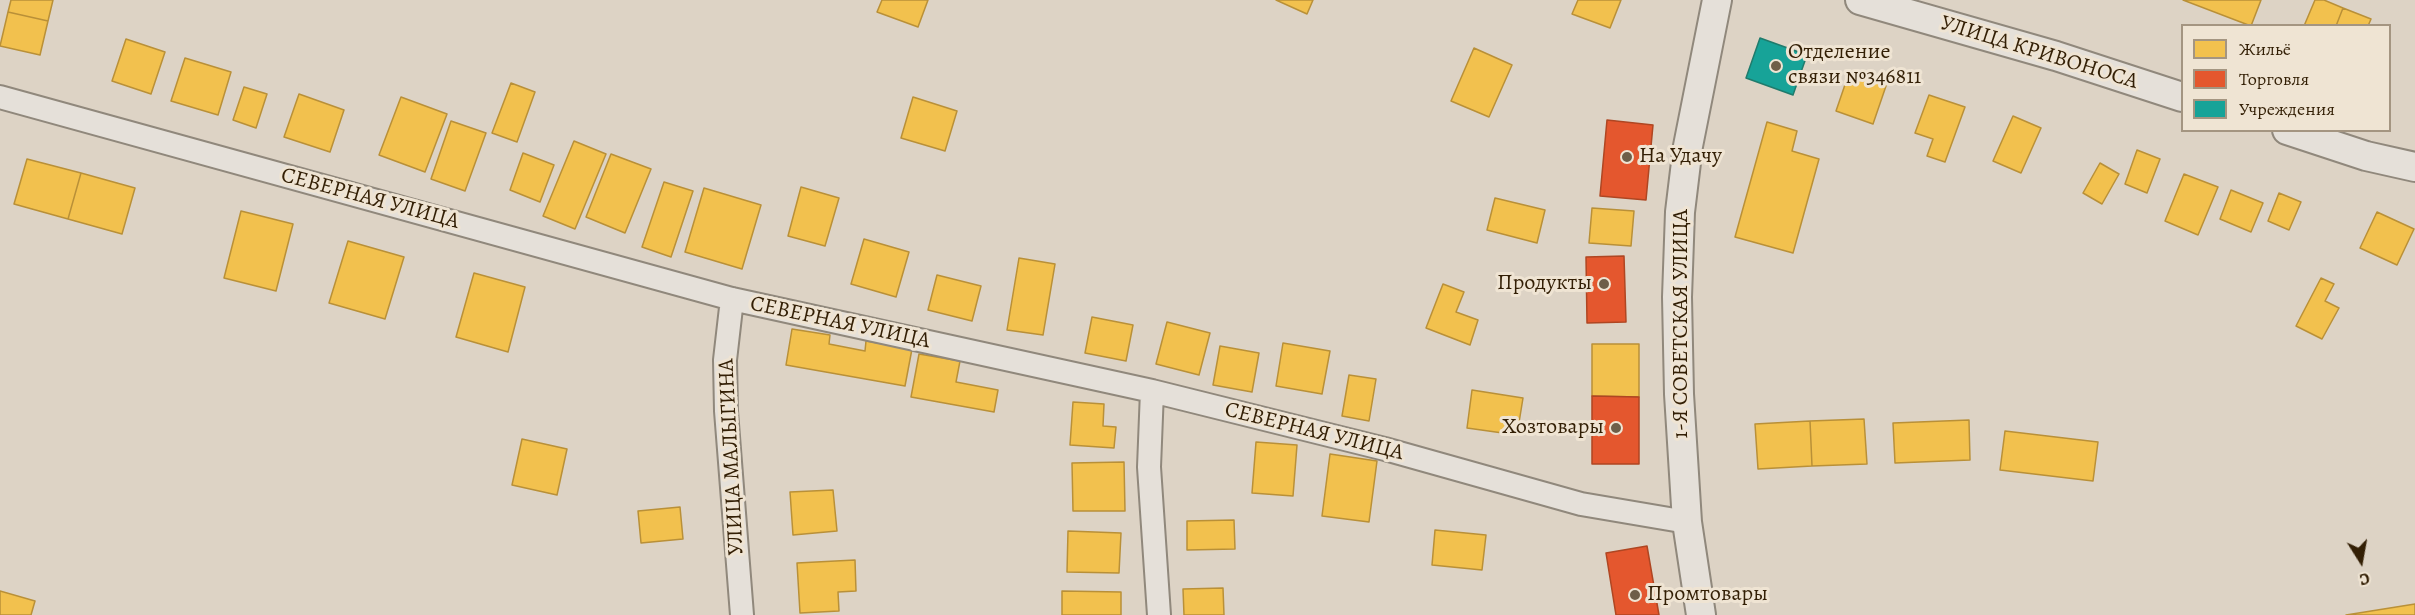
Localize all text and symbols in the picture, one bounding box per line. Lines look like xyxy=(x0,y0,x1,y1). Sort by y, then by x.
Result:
street label: УЛИЦА КРИВОНОСА xyxy=(1937,10,2141,96)
legend xyxy=(2181,24,2391,132)
text: Жильё xyxy=(2239,37,2291,61)
place label: Отделение связи №346811 xyxy=(1788,40,1921,92)
marker: Отделение связи №346811 xyxy=(1769,59,1783,73)
text: Торговля xyxy=(2239,67,2309,91)
text: Учреждения xyxy=(2239,97,2335,121)
place label: На Удачу xyxy=(1639,144,1722,170)
marker: На Удачу xyxy=(1620,150,1634,164)
street label: СЕВЕРНАЯ УЛИЦА xyxy=(278,163,462,235)
street label: 1-Я СОВЕТСКАЯ УЛИЦА xyxy=(1669,209,1695,439)
place label: Продукты xyxy=(1497,271,1592,297)
marker: Продукты xyxy=(1597,277,1611,291)
street label: СЕВЕРНАЯ УЛИЦА xyxy=(748,291,932,355)
street label: УЛИЦА МАЛЫГИНА xyxy=(714,358,750,556)
street label: СЕВЕРНАЯ УЛИЦА xyxy=(1222,397,1406,467)
place label: Хозтовары xyxy=(1502,415,1604,441)
marker: Хозтовары xyxy=(1609,421,1623,435)
north arrow xyxy=(2331,531,2391,591)
text: С xyxy=(2358,567,2371,590)
place label: Промтовары xyxy=(1647,582,1768,608)
marker: Промтовары xyxy=(1628,588,1642,602)

